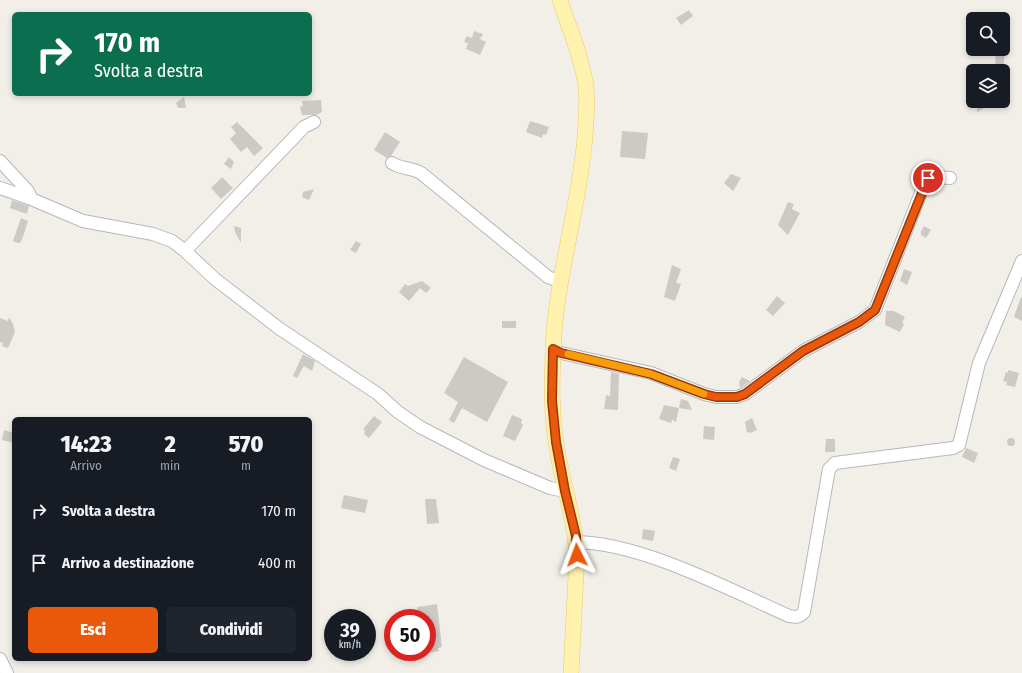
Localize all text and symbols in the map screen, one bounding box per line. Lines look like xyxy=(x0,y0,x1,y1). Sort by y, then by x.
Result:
map controls xyxy=(966,12,1010,108)
button: search xyxy=(966,12,1010,56)
text: 170 m xyxy=(94,26,160,59)
icon: right xyxy=(28,28,80,80)
text: Svolta a destra xyxy=(94,60,203,82)
button: layers xyxy=(966,64,1010,108)
pin xyxy=(911,161,945,195)
icon: arrive xyxy=(917,167,939,189)
text: 14:23 xyxy=(60,430,112,458)
text: 2 xyxy=(165,430,176,458)
text: 570 xyxy=(229,430,264,458)
text: Arrivo xyxy=(70,458,102,473)
text: min xyxy=(160,458,180,473)
text: m xyxy=(241,458,251,473)
icon: right xyxy=(28,500,50,522)
text: Svolta a destra xyxy=(62,502,155,520)
text: 170 m xyxy=(261,502,296,520)
position arrow xyxy=(556,534,598,576)
icon: arrive xyxy=(28,552,50,574)
text: Arrivo a destinazione xyxy=(62,554,194,572)
text: 400 m xyxy=(258,554,296,572)
button: Esci xyxy=(28,607,158,653)
button: Condividi xyxy=(166,607,296,653)
speed limit sign: 50 xyxy=(384,609,436,661)
text: 39 xyxy=(340,618,360,642)
text: km/h xyxy=(339,639,361,651)

